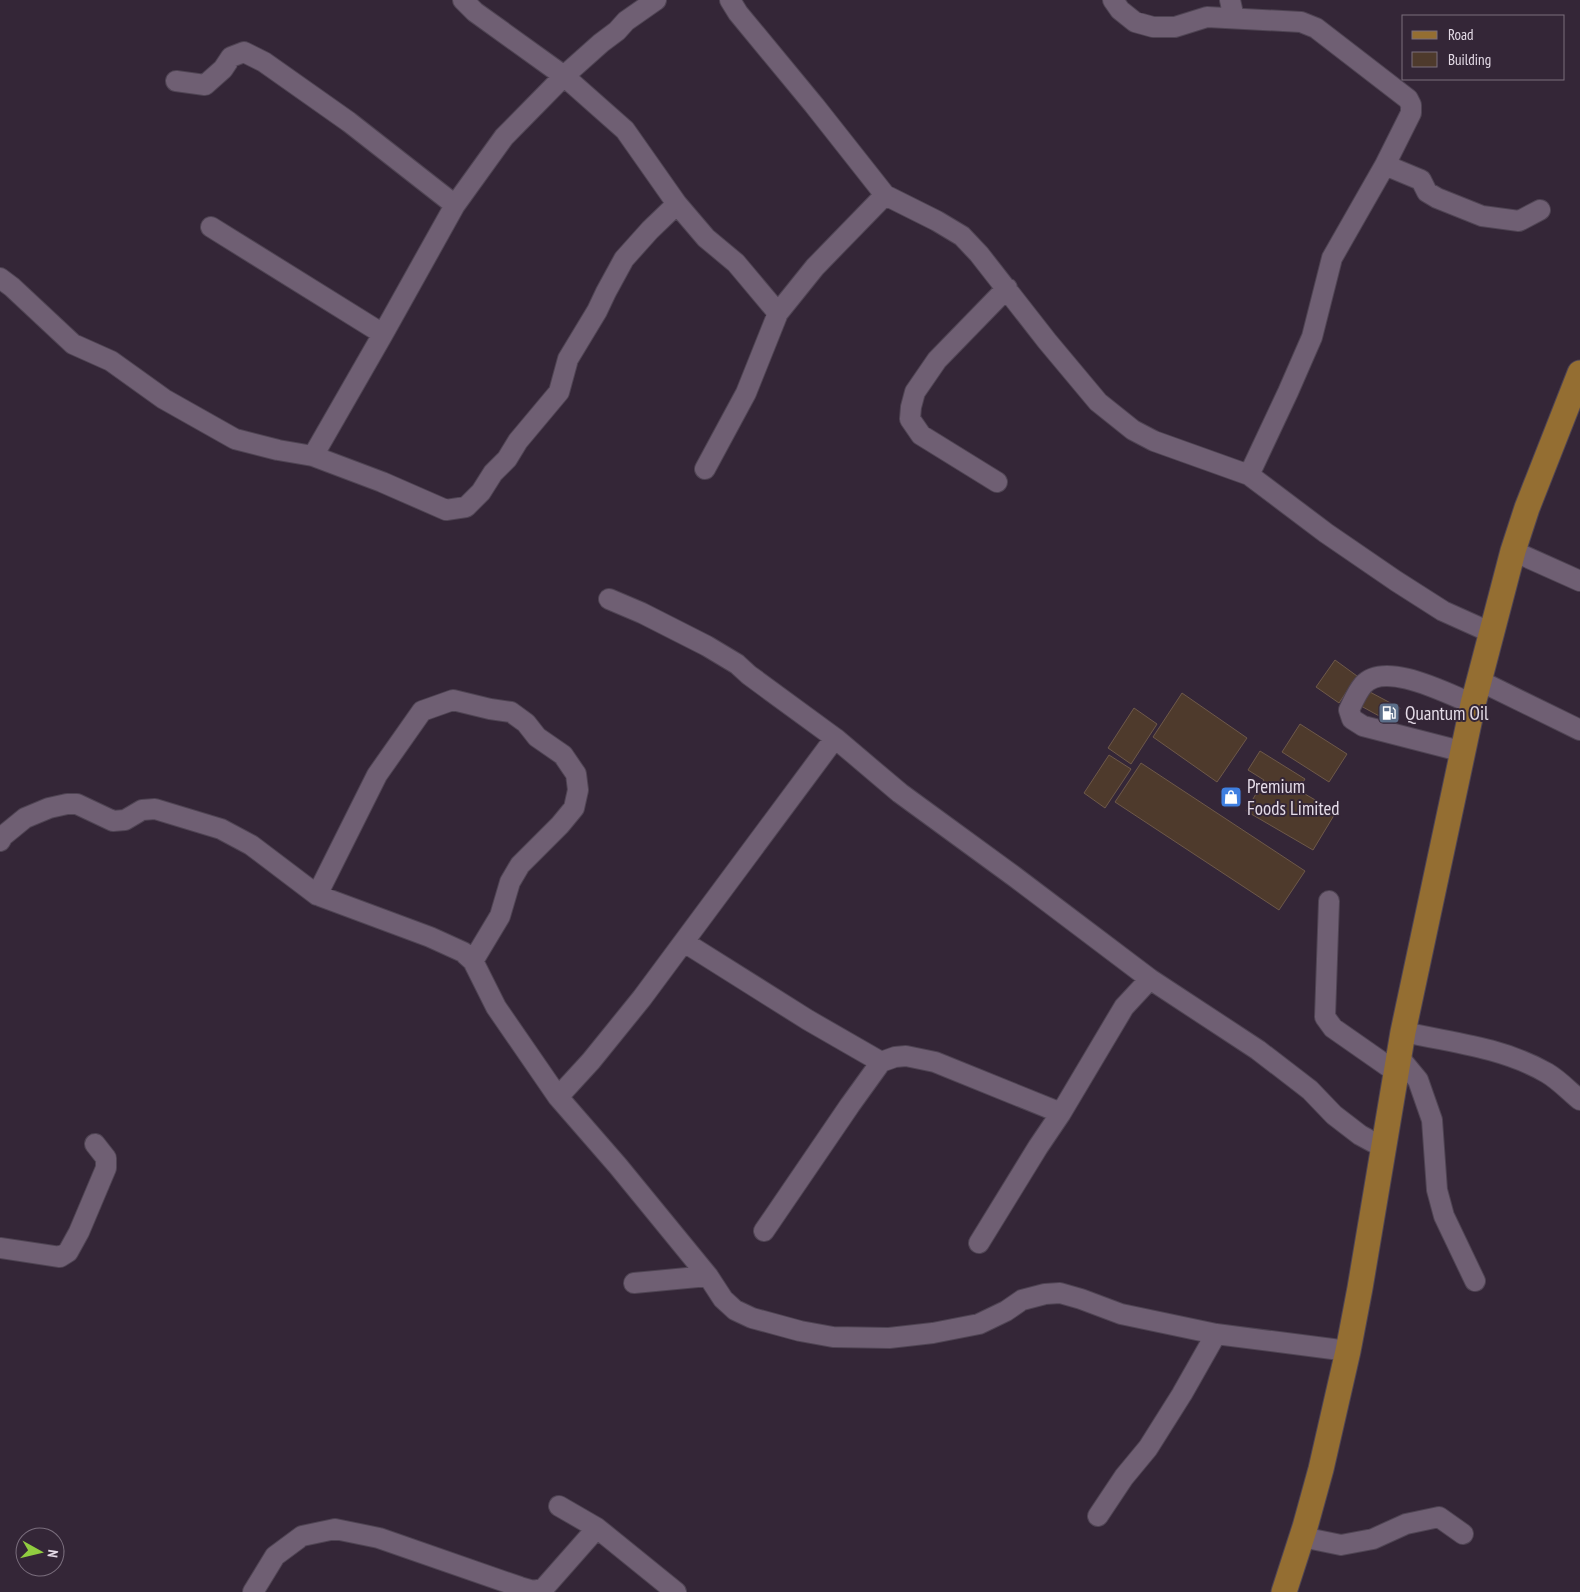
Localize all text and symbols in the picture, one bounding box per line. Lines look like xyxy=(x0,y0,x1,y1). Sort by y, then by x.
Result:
legend xyxy=(1402,15,1565,80)
text: Road xyxy=(1448,25,1474,44)
text: Building xyxy=(1448,50,1491,69)
fuel station icon: Quantum Oil xyxy=(1377,701,1401,725)
place label: Quantum Oil xyxy=(1405,701,1489,725)
place label: Premium Foods Limited xyxy=(1247,774,1340,820)
shop icon: Premium Foods Limited xyxy=(1219,785,1243,809)
north arrow xyxy=(15,1527,65,1577)
text: N xyxy=(43,1549,62,1559)

